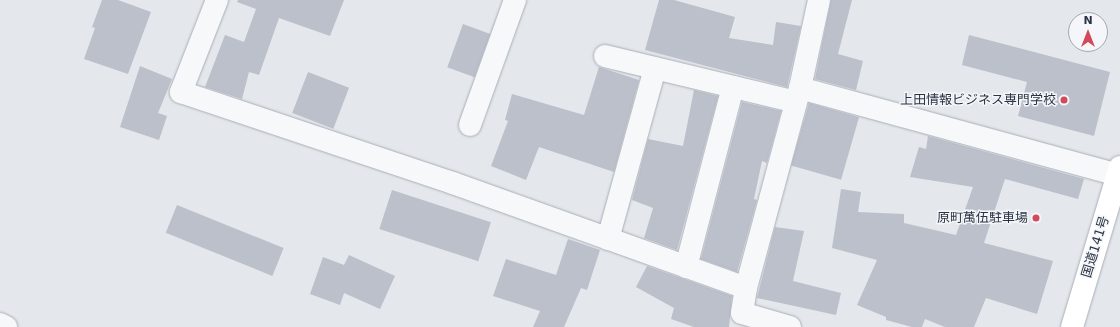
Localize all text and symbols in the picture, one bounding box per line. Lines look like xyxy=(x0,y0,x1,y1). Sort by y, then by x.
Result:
north arrow xyxy=(1068,12,1108,52)
text: N xyxy=(1083,14,1093,27)
place label: 上田情報ビジネス専門学校 xyxy=(900,92,1056,108)
marker: 上田情報ビジネス専門学校 xyxy=(1059,95,1069,105)
place label: 原町萬伍駐車場 xyxy=(937,210,1028,226)
marker: 原町萬伍駐車場 xyxy=(1031,213,1041,223)
street label: 国道141号 xyxy=(1079,214,1113,280)

